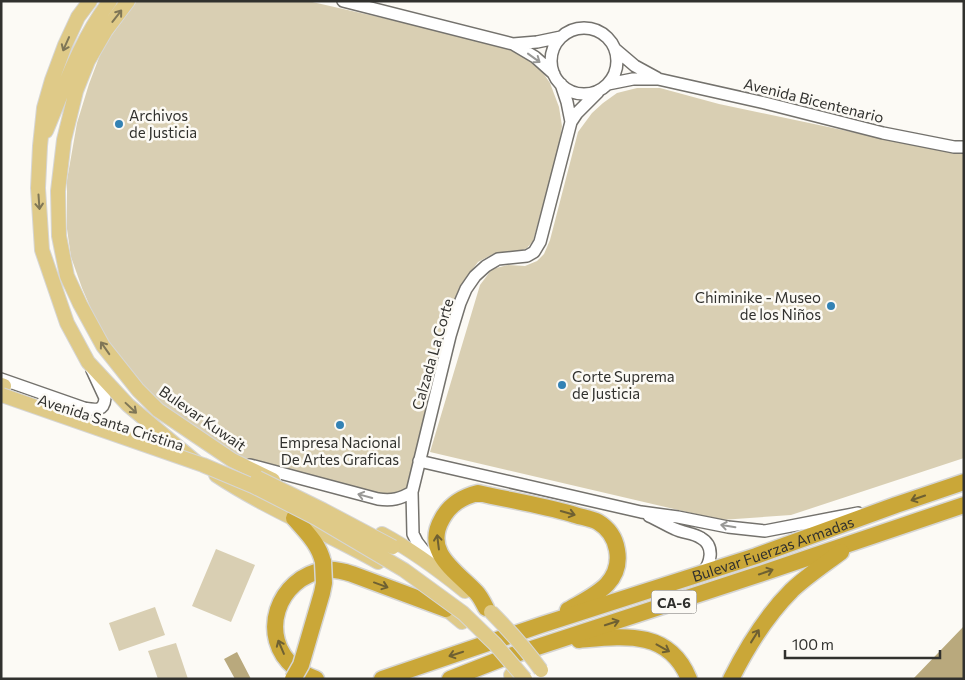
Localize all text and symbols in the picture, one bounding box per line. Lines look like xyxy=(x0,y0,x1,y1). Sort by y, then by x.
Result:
one-way arrow xyxy=(111,10,122,23)
one-way arrow xyxy=(61,36,71,51)
one-way arrow xyxy=(527,53,541,63)
street label: Avenida Bicentenario xyxy=(742,74,886,126)
place label: Archivos de Justicia xyxy=(129,106,197,141)
marker: Archivos de Justicia xyxy=(113,118,125,130)
one-way arrow xyxy=(34,194,43,210)
place label: Chiminike - Museo de los Niños xyxy=(695,288,821,323)
street label: Calzada La Corte xyxy=(407,296,457,412)
marker: Chiminike - Museo de los Niños xyxy=(825,300,837,312)
one-way arrow xyxy=(100,341,110,355)
place label: Corte Suprema de Justicia xyxy=(572,367,675,402)
marker: Corte Suprema de Justicia xyxy=(556,379,568,391)
street label: Bulevar Kuwait xyxy=(156,381,250,455)
street label: Avenida Santa Cristina xyxy=(36,390,186,454)
one-way arrow xyxy=(125,402,138,414)
marker: Empresa Nacional De Artes Graficas xyxy=(334,419,346,431)
place label: Empresa Nacional De Artes Graficas xyxy=(279,433,401,468)
one-way arrow xyxy=(358,490,374,500)
one-way arrow xyxy=(910,493,926,503)
one-way arrow xyxy=(559,509,575,518)
street label: Bulevar Fuerzas Armadas xyxy=(690,512,856,585)
one-way arrow xyxy=(720,521,736,531)
one-way arrow xyxy=(433,534,443,550)
one-way arrow xyxy=(758,567,773,576)
one-way arrow xyxy=(373,581,388,590)
road number: CA-6 xyxy=(652,590,696,614)
one-way arrow xyxy=(603,617,619,627)
scale bar xyxy=(785,628,940,660)
one-way arrow xyxy=(751,630,761,644)
text: 100 m xyxy=(792,635,834,653)
one-way arrow xyxy=(275,640,285,655)
one-way arrow xyxy=(656,643,671,653)
one-way arrow xyxy=(449,650,464,659)

